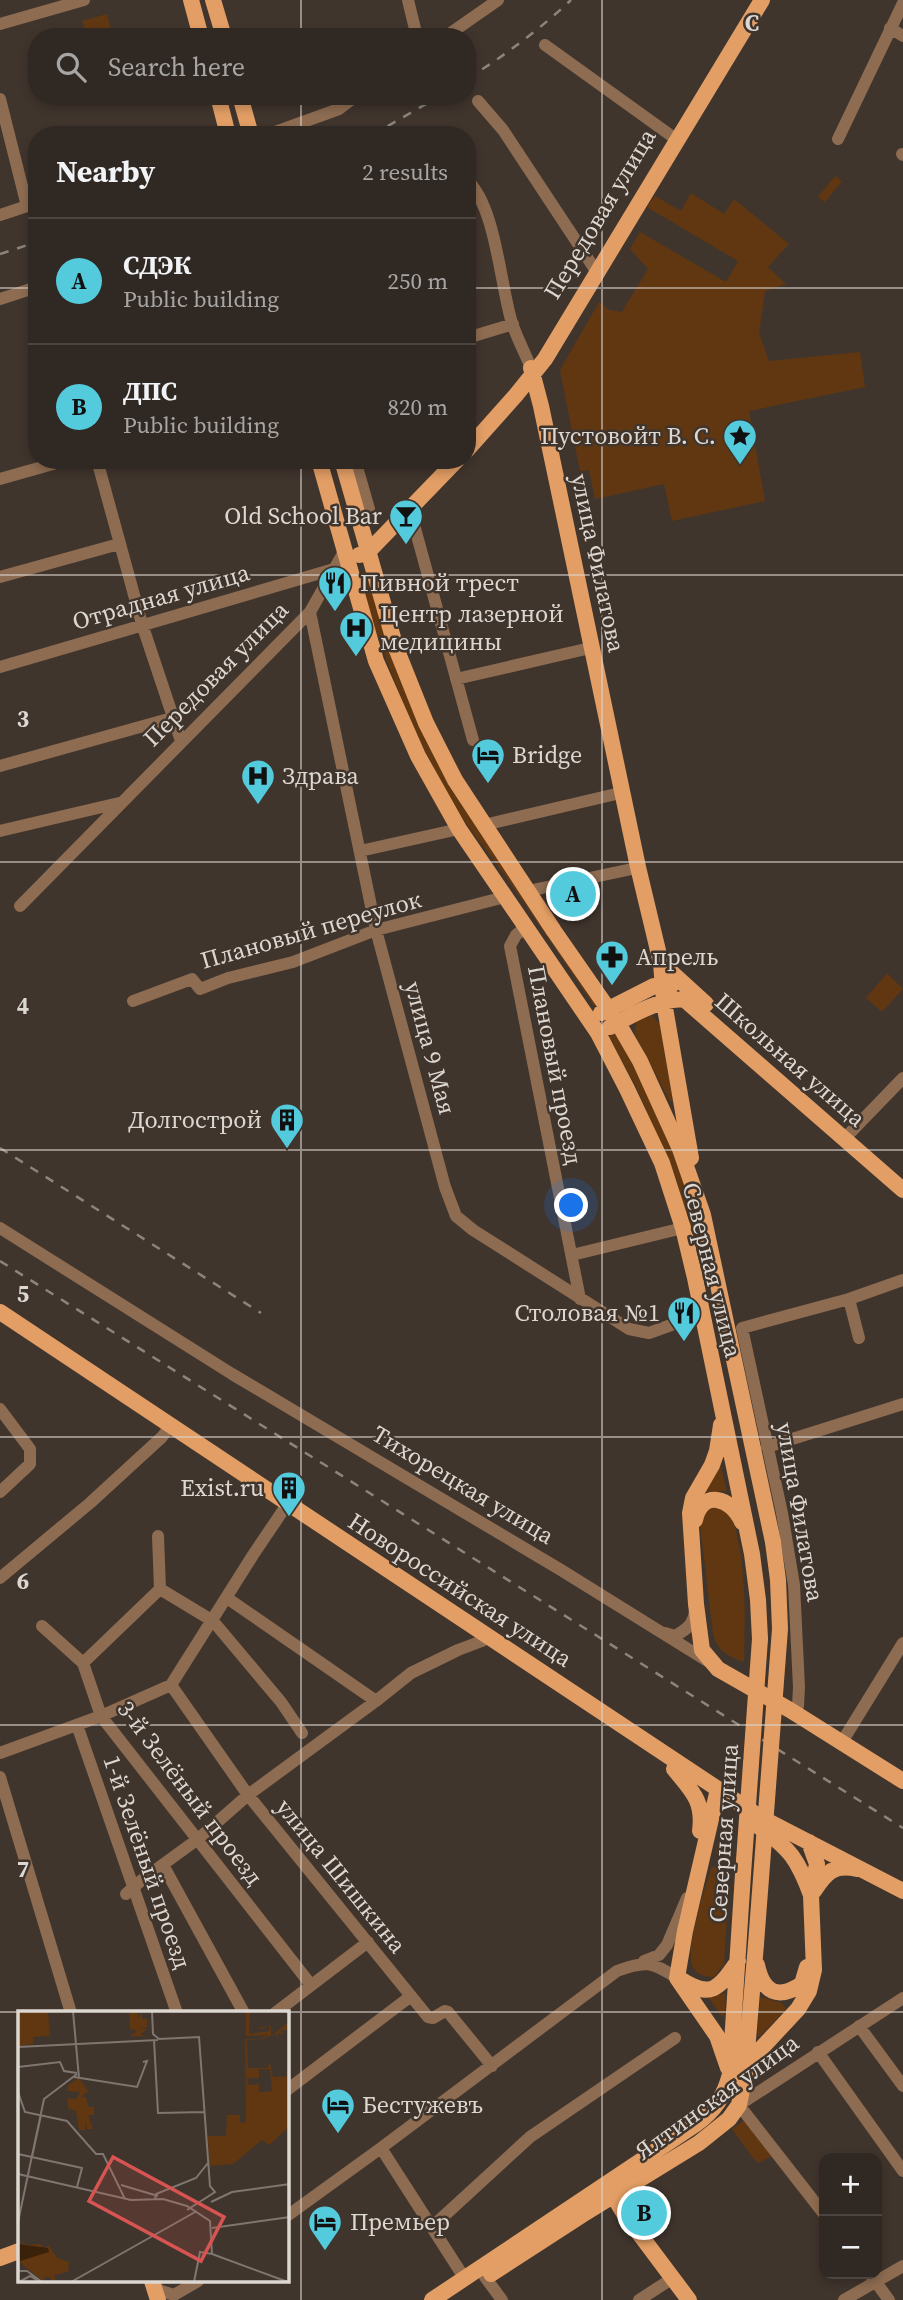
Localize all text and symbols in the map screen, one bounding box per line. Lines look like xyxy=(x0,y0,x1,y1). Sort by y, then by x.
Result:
text: C xyxy=(745,7,759,39)
search box xyxy=(28,28,476,105)
icon: search xyxy=(52,48,90,86)
text: Search here xyxy=(108,49,245,85)
street label: Передовая улица xyxy=(536,122,664,305)
text: Nearby xyxy=(56,151,155,192)
text: 2 results xyxy=(362,156,448,188)
text: СДЭК xyxy=(123,247,191,283)
text: A xyxy=(71,265,87,297)
text: 250 m xyxy=(387,265,448,297)
text: Public building xyxy=(123,283,279,315)
text: ДПС xyxy=(123,373,177,409)
text: B xyxy=(72,391,86,423)
text: 820 m xyxy=(387,391,448,423)
text: Public building xyxy=(123,409,279,441)
place icon: Пустовойт В. С. xyxy=(721,417,759,466)
place label: Пустовойт В. С. xyxy=(540,419,716,452)
street label: улица Филатова xyxy=(563,471,634,656)
bar icon: Old School Bar xyxy=(387,497,425,546)
place label: Old School Bar xyxy=(224,499,382,532)
street label: Отрадная улица xyxy=(68,555,254,638)
restaurant icon: Пивной трест xyxy=(316,564,354,613)
place label: Пивной трест xyxy=(360,566,519,599)
street label: Передовая улица xyxy=(136,593,296,754)
place label: Центр лазерной медицины xyxy=(380,597,564,658)
hospital icon: Центр лазерной медицины xyxy=(337,609,375,658)
text: 3 xyxy=(17,703,29,735)
hotel icon: Bridge xyxy=(469,736,507,785)
place label: Bridge xyxy=(512,738,582,771)
hospital icon: Здрава xyxy=(239,757,277,806)
place label: Здрава xyxy=(282,759,360,792)
pin: A xyxy=(550,868,596,920)
street label: Плановый переулок xyxy=(197,882,425,977)
pharmacy icon: Апрель xyxy=(593,938,631,987)
place label: Апрель xyxy=(636,940,718,973)
street label: Плановый проезд xyxy=(520,962,591,1167)
street label: улица 9 Мая xyxy=(397,977,464,1118)
street label: Школьная улица xyxy=(708,985,873,1135)
text: 4 xyxy=(17,990,29,1022)
building icon: Долгострой xyxy=(268,1101,306,1150)
place label: Долгострой xyxy=(128,1103,262,1136)
street label: Северная улица xyxy=(675,1179,750,1362)
your location xyxy=(554,1188,588,1222)
text: 5 xyxy=(17,1278,29,1310)
restaurant icon: Столовая №1 xyxy=(665,1294,703,1343)
place label: Столовая №1 xyxy=(514,1296,660,1329)
street label: Тихорецкая улица xyxy=(366,1417,561,1552)
street label: улица Филатова xyxy=(768,1420,833,1605)
building icon: Exist.ru xyxy=(270,1469,308,1518)
place label: Exist.ru xyxy=(180,1471,264,1504)
street label: Новороссийская улица xyxy=(342,1505,579,1675)
text: 6 xyxy=(17,1565,29,1597)
street label: 3-й Зелёный проезд xyxy=(110,1693,271,1892)
street label: Северная улица xyxy=(701,1742,746,1923)
street label: 1-й Зелёный проезд xyxy=(95,1751,199,1973)
street label: улица Шишкина xyxy=(269,1791,415,1961)
text: 7 xyxy=(17,1853,29,1885)
inset map xyxy=(18,2011,289,2282)
street label: Ялтинская улица xyxy=(628,2026,806,2167)
hotel icon: Бестужевъ xyxy=(319,2086,357,2135)
place label: Бестужевъ xyxy=(362,2088,483,2121)
map controls xyxy=(819,2153,882,2279)
button: + xyxy=(819,2153,882,2216)
pin: B xyxy=(621,2187,667,2239)
hotel icon: Премьер xyxy=(306,2203,344,2252)
place label: Премьер xyxy=(350,2205,450,2238)
button: − xyxy=(819,2216,882,2279)

